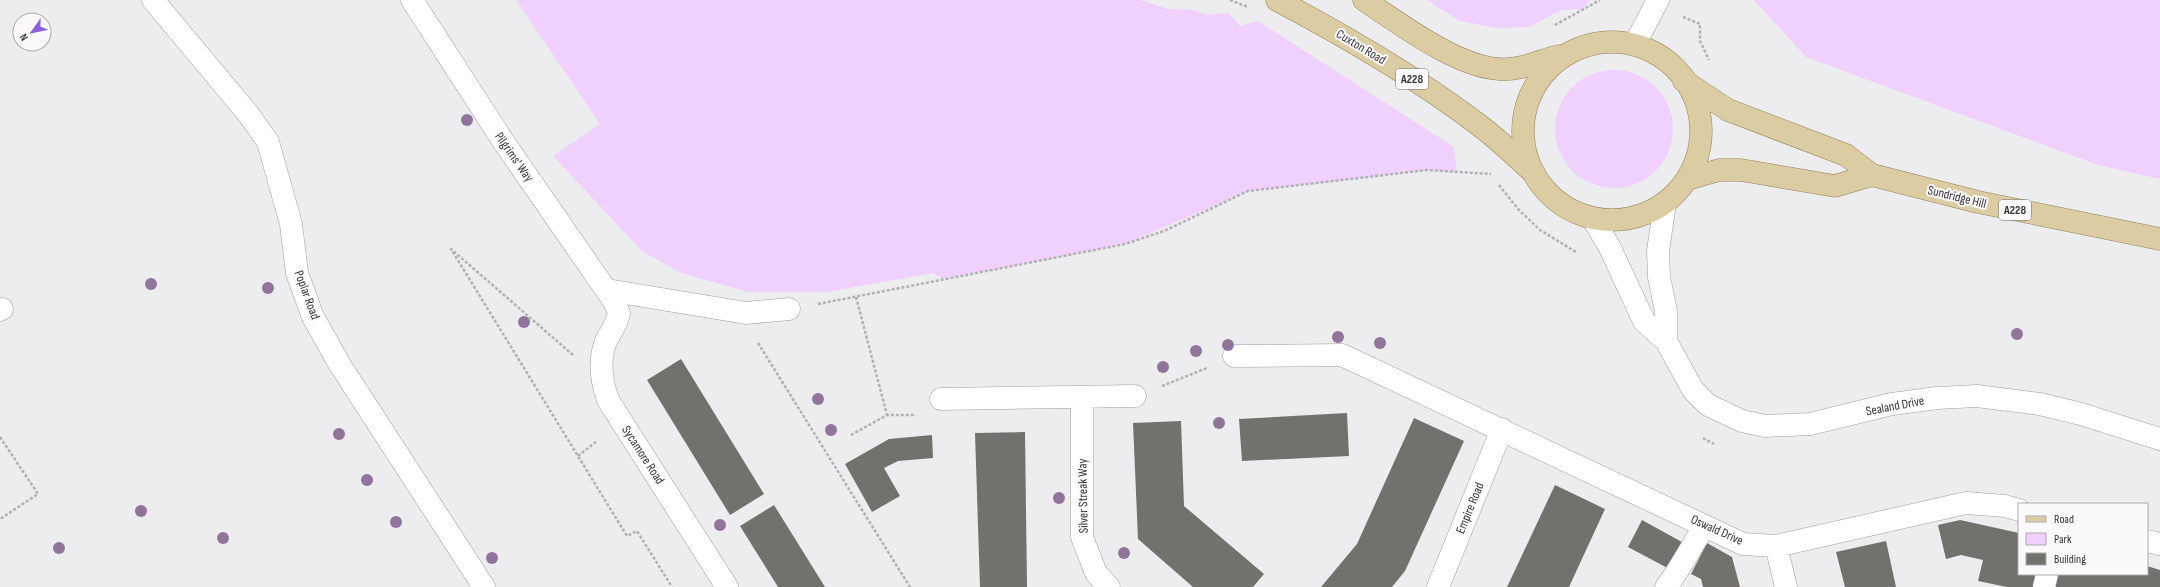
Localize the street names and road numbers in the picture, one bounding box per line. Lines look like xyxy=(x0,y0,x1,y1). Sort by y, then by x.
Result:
street label: Cuxton Road xyxy=(1333,26,1389,68)
road number: A228 xyxy=(1396,69,1428,89)
street label: Pilgrims' Way xyxy=(491,129,537,185)
street label: Sundridge Hill xyxy=(1926,182,1988,212)
road number: A228 xyxy=(1999,200,2031,220)
street label: Poplar Road xyxy=(291,268,323,322)
street label: Sealand Drive xyxy=(1865,393,1925,419)
street label: Sycamore Road xyxy=(618,423,668,487)
street label: Silver Streak Way xyxy=(1074,459,1092,533)
street label: Empire Road xyxy=(1452,480,1488,536)
street label: Oswald Drive xyxy=(1688,511,1746,549)

